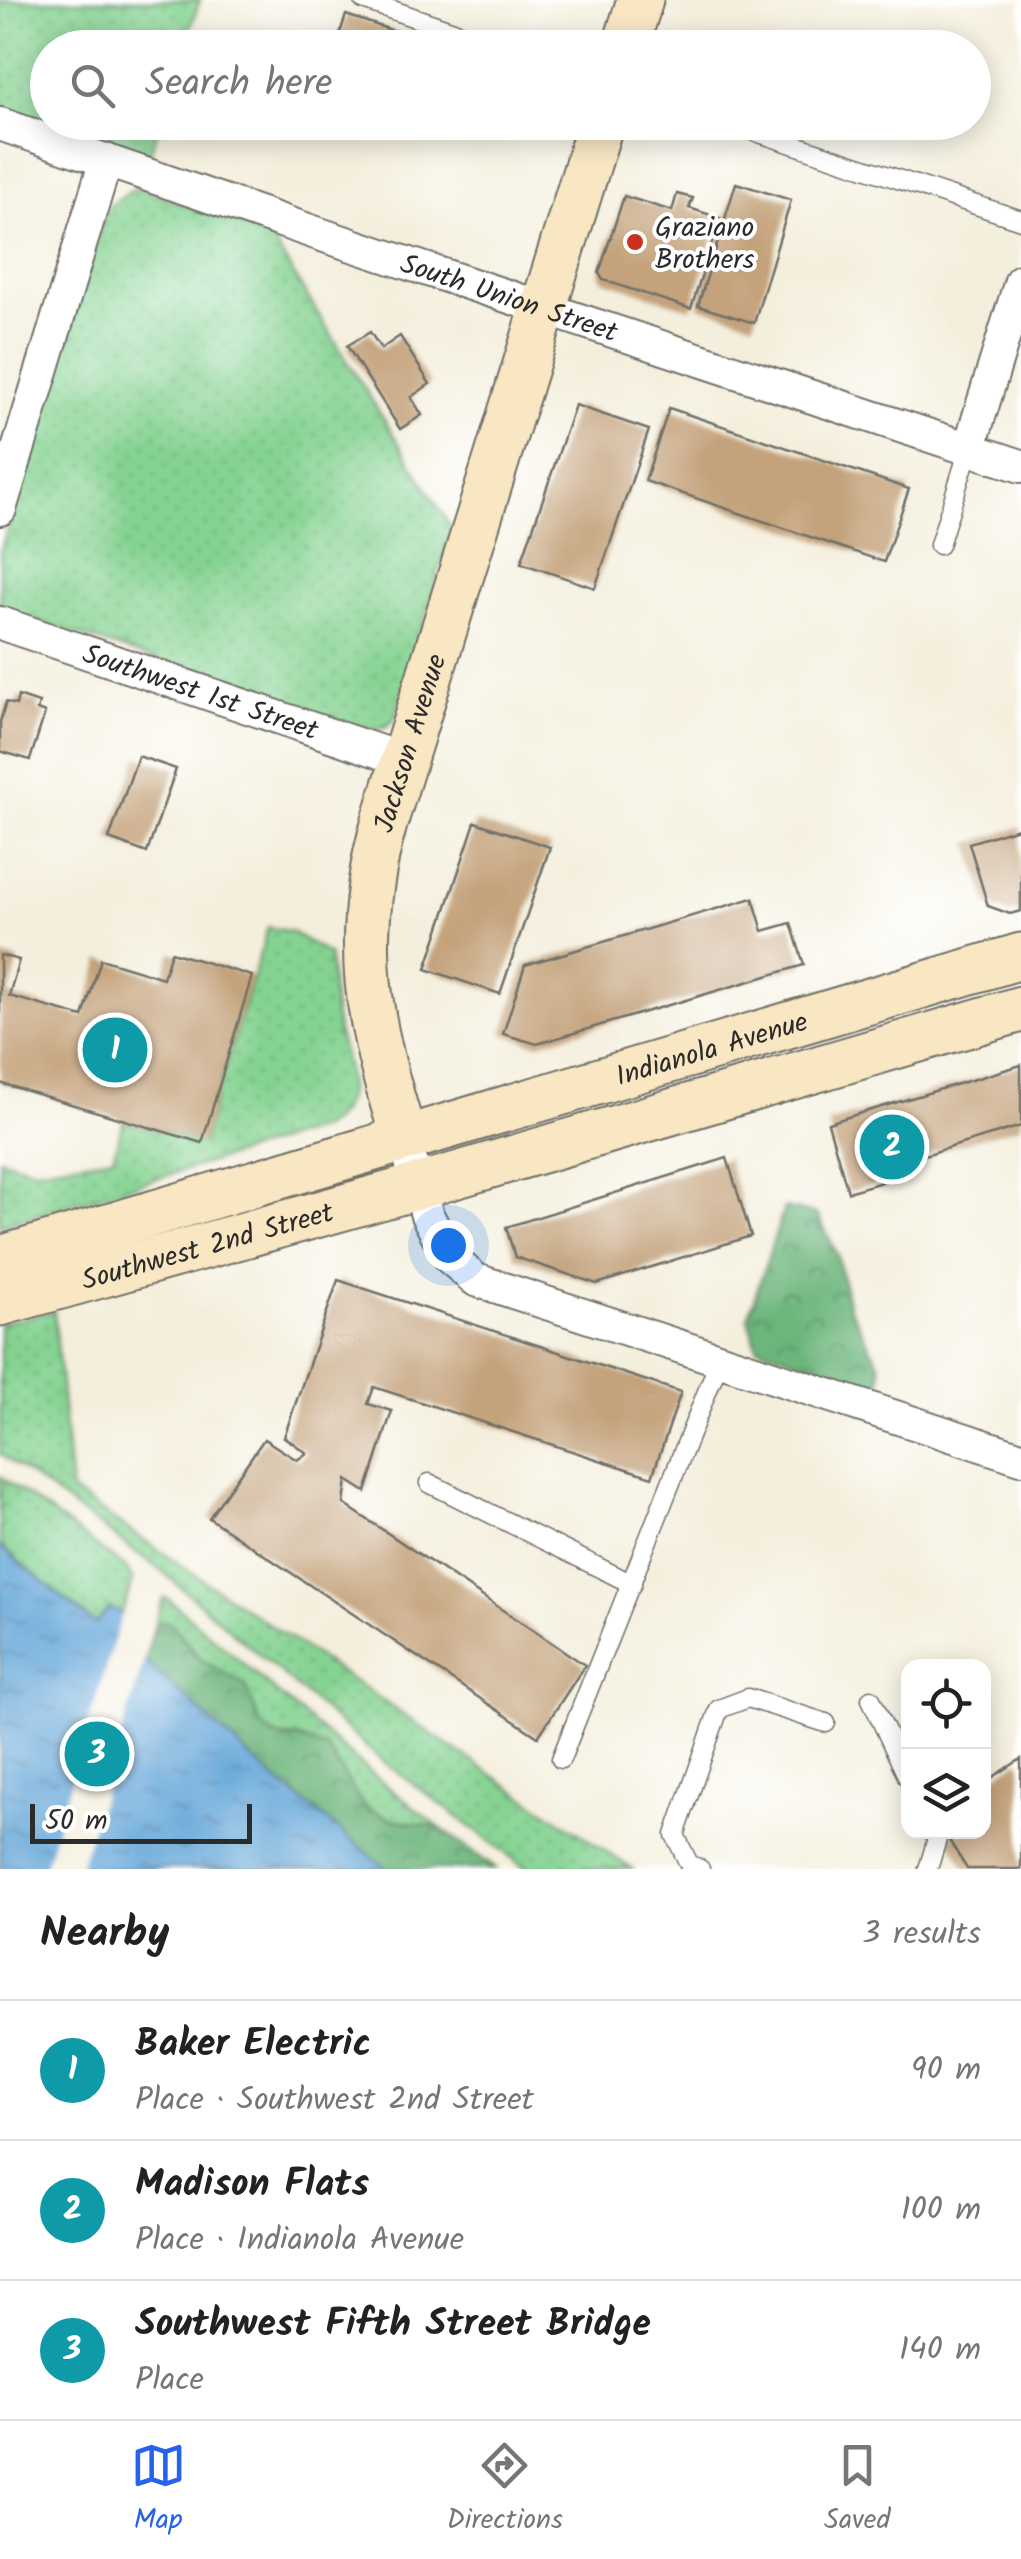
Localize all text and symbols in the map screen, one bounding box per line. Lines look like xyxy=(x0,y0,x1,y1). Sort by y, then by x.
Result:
search box xyxy=(30,30,991,140)
text: Search here xyxy=(145,55,332,115)
icon: search xyxy=(65,58,120,113)
place label: Graziano Brothers xyxy=(655,206,755,283)
marker: Graziano Brothers xyxy=(624,231,646,253)
street label: South Union Street xyxy=(394,242,624,357)
street label: Southwest 1st Street xyxy=(76,633,325,755)
street label: Jackson Avenue xyxy=(363,648,460,838)
street label: Indianola Avenue xyxy=(610,1000,814,1100)
pin: 1 xyxy=(82,1012,148,1088)
pin: 2 xyxy=(860,1110,924,1184)
street label: Southwest 2nd Street xyxy=(77,1191,340,1304)
your location xyxy=(423,1220,474,1271)
map controls xyxy=(901,1659,991,1839)
button: locate xyxy=(901,1659,991,1749)
pin: 3 xyxy=(64,1716,130,1792)
button: layers xyxy=(901,1749,991,1839)
scale bar xyxy=(30,1799,252,1844)
text: 50 m xyxy=(45,1799,108,1844)
text: Nearby xyxy=(40,1901,169,1968)
text: 3 results xyxy=(862,1909,981,1960)
text: Baker Electric xyxy=(135,2015,371,2075)
text: 1 xyxy=(68,2045,77,2096)
text: 90 m xyxy=(911,2045,981,2096)
text: Place · Southwest 2nd Street xyxy=(135,2075,534,2126)
text: Madison Flats xyxy=(135,2155,369,2215)
text: 2 xyxy=(63,2185,82,2236)
text: 100 m xyxy=(901,2185,981,2236)
text: Place · Indianola Avenue xyxy=(135,2215,464,2266)
text: Southwest Fifth Street Bridge xyxy=(135,2295,651,2355)
text: 3 xyxy=(64,2325,81,2376)
text: 140 m xyxy=(899,2325,981,2376)
text: Place xyxy=(135,2355,204,2406)
tab: Map xyxy=(131,2438,186,2543)
tab: Directions xyxy=(447,2438,563,2543)
tab: Saved xyxy=(824,2438,890,2543)

